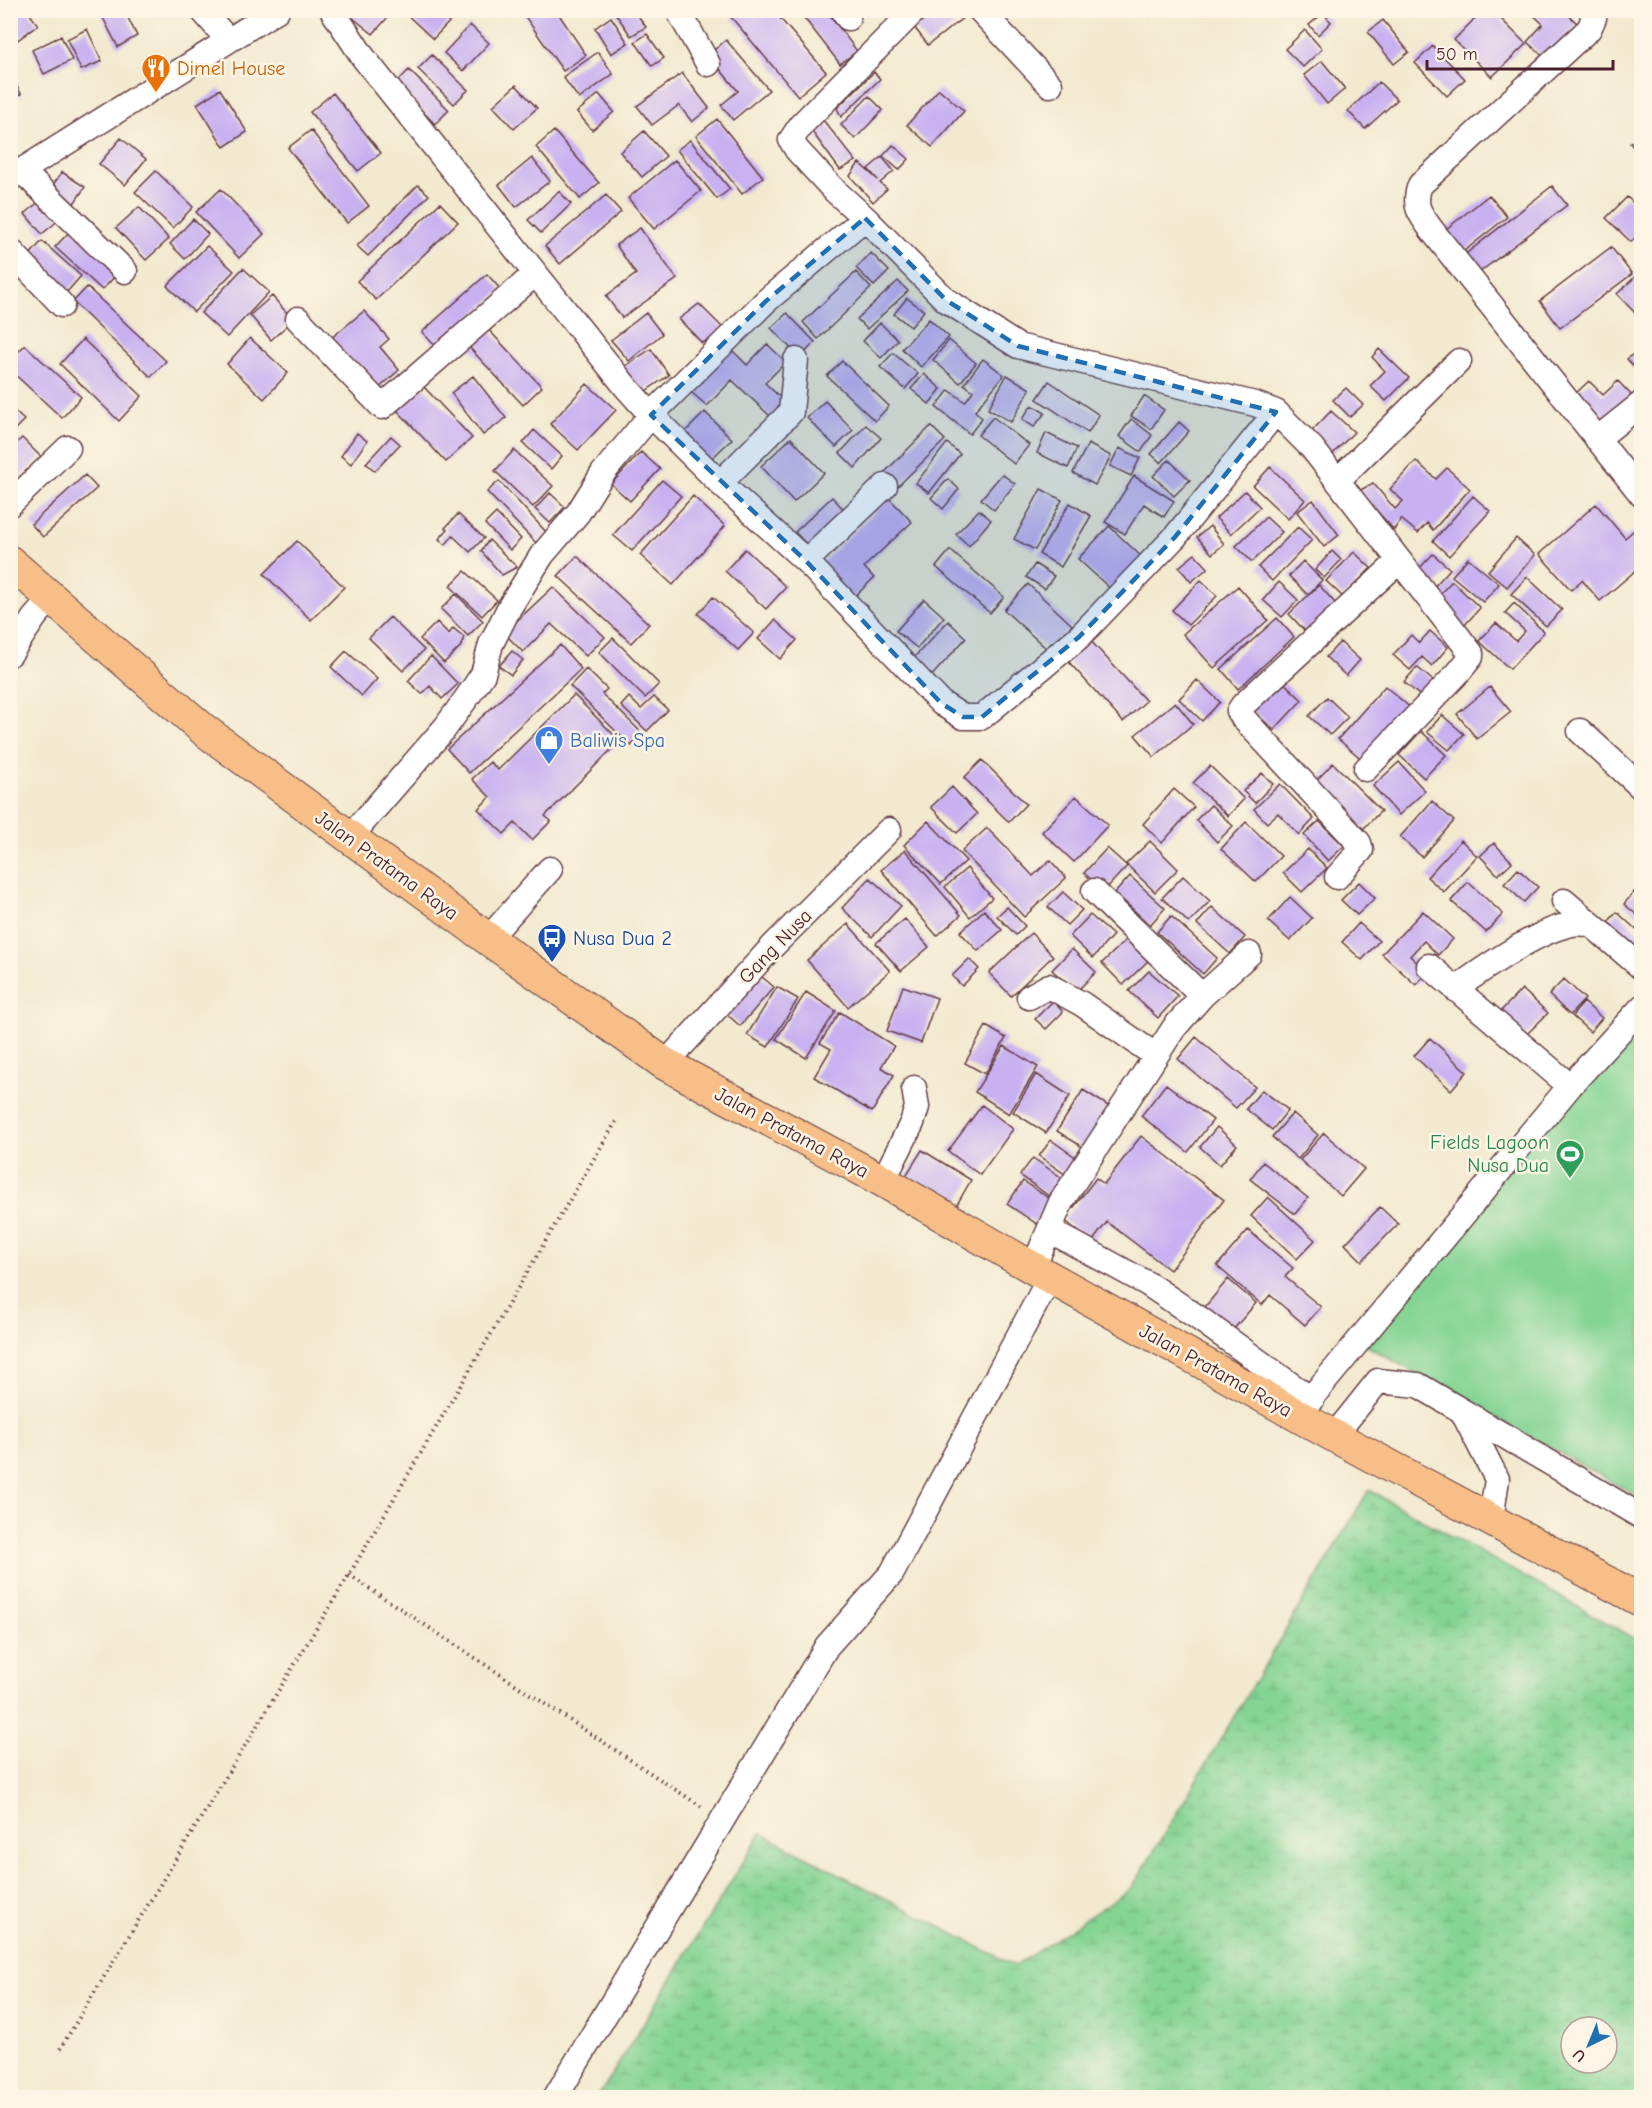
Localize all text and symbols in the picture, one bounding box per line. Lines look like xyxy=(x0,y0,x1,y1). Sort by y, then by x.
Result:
scale bar xyxy=(1427,33,1613,71)
text: 50 m xyxy=(1436,44,1478,65)
restaurant icon: Dimel House xyxy=(140,52,172,94)
place label: Dimel House xyxy=(177,57,285,80)
shop icon: Baliwis Spa xyxy=(533,724,565,766)
place label: Baliwis Spa xyxy=(570,729,665,752)
street label: Jalan Pratama Raya xyxy=(311,806,463,925)
street label: Gang Nusa xyxy=(734,904,817,988)
bus stop icon: Nusa Dua 2 xyxy=(536,922,568,964)
place label: Nusa Dua 2 xyxy=(573,927,672,950)
street label: Jalan Pratama Raya xyxy=(711,1082,873,1183)
place label: Fields Lagoon Nusa Dua xyxy=(1430,1131,1549,1177)
sports icon: Fields Lagoon Nusa Dua xyxy=(1554,1138,1586,1180)
street label: Jalan Pratama Raya xyxy=(1135,1319,1296,1422)
north arrow xyxy=(1559,2015,1619,2075)
text: U xyxy=(1569,2045,1590,2065)

